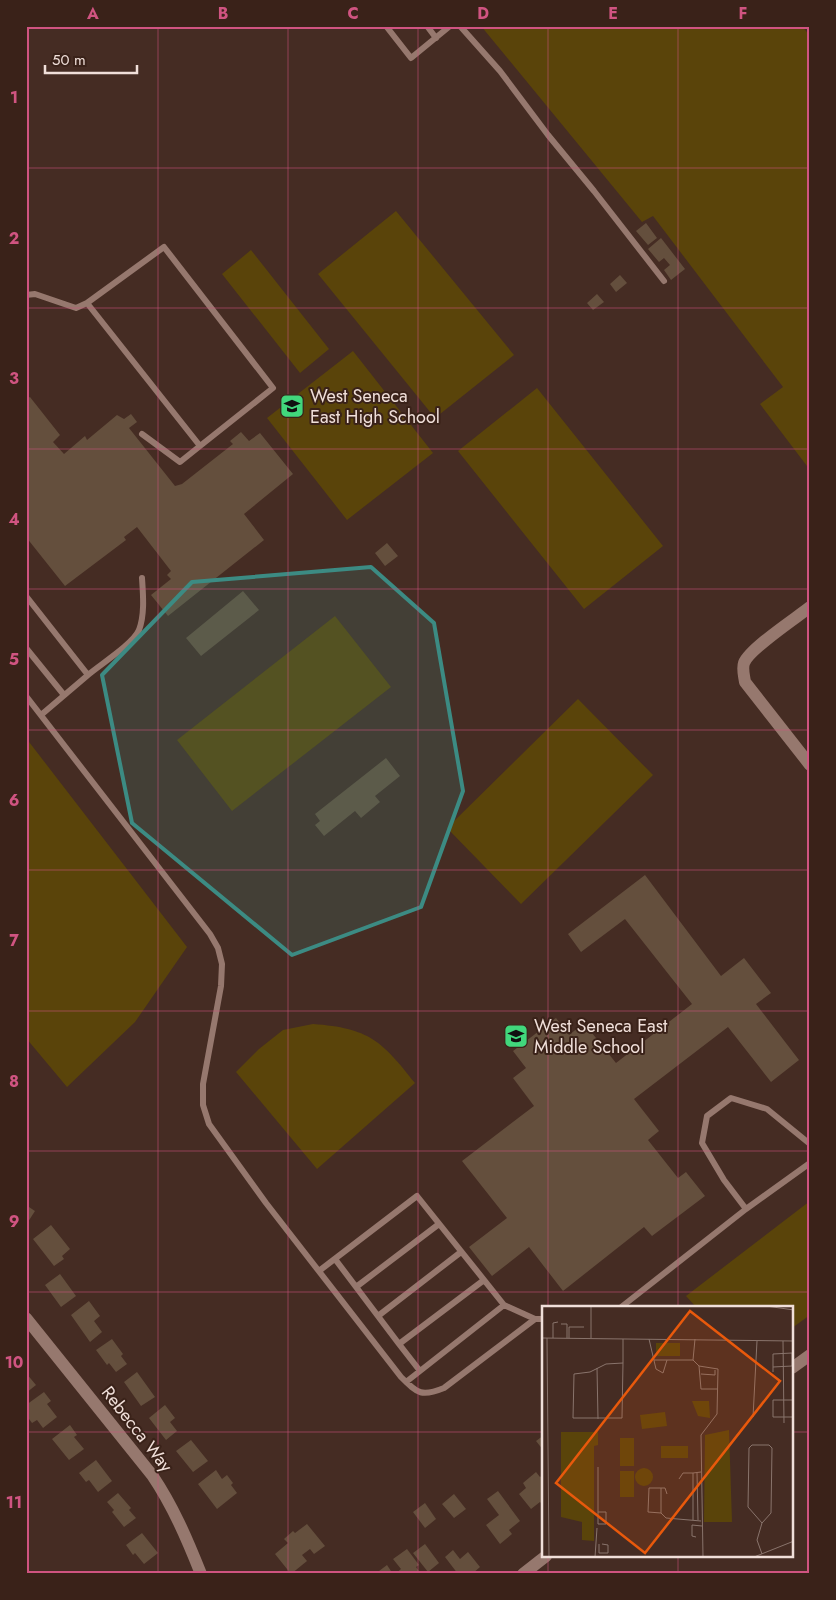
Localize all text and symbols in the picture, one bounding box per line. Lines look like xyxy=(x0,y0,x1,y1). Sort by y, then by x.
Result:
text: A xyxy=(86,2,99,25)
text: B xyxy=(218,2,228,25)
text: C xyxy=(347,2,359,25)
text: D xyxy=(477,2,489,25)
text: E xyxy=(608,2,618,25)
text: F xyxy=(739,2,747,25)
scale bar xyxy=(45,42,138,74)
text: 50 m xyxy=(52,49,86,71)
text: 1 xyxy=(10,86,18,109)
text: 2 xyxy=(9,227,19,250)
text: 3 xyxy=(9,367,19,390)
place label: West Seneca East High School xyxy=(310,383,440,430)
school or university icon: West Seneca East High School xyxy=(279,393,305,419)
text: 4 xyxy=(8,508,20,531)
text: 5 xyxy=(9,648,19,671)
text: 6 xyxy=(9,789,19,812)
text: 7 xyxy=(9,929,19,952)
place label: West Seneca East Middle School xyxy=(534,1013,668,1060)
school or university icon: West Seneca East Middle School xyxy=(503,1023,529,1049)
text: 8 xyxy=(9,1070,19,1093)
text: 9 xyxy=(9,1210,19,1233)
inset map xyxy=(542,1306,794,1558)
text: 10 xyxy=(5,1351,23,1374)
street label: Rebecca Way xyxy=(95,1381,179,1478)
text: 11 xyxy=(6,1491,22,1514)

